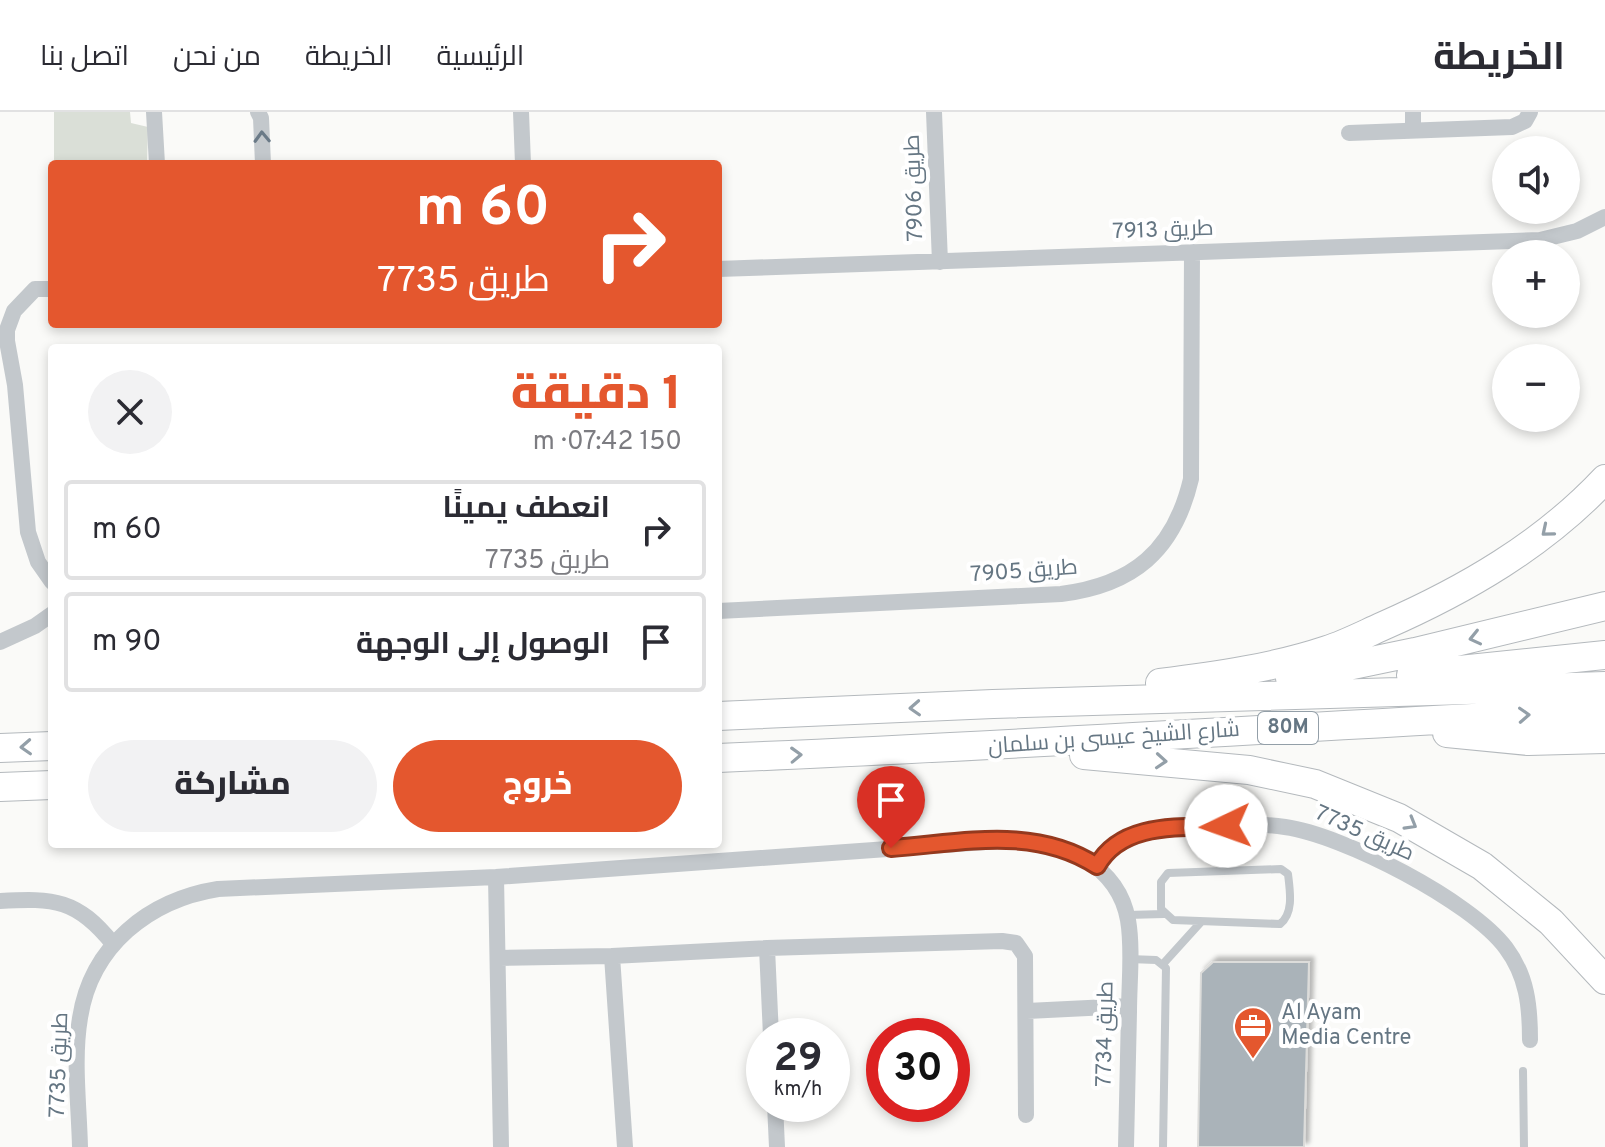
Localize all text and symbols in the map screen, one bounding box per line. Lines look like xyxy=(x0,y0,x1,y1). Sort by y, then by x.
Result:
text: الخريطة xyxy=(1433,35,1565,84)
text: اتصل بنا xyxy=(40,40,129,76)
text: من نحن xyxy=(173,40,261,76)
text: الخريطة xyxy=(305,40,392,76)
text: الرئيسية xyxy=(436,40,524,76)
one-way arrow xyxy=(253,130,271,143)
street label: طريق 7906 xyxy=(900,134,930,242)
map controls xyxy=(1492,136,1580,432)
button: sound xyxy=(1492,136,1580,224)
text: 60 m xyxy=(416,175,550,245)
icon: right xyxy=(578,192,682,296)
street label: طريق 7913 xyxy=(1112,216,1214,246)
button: + xyxy=(1492,240,1580,328)
text: طريق 7735 xyxy=(377,259,550,305)
button: − xyxy=(1492,344,1580,432)
text: 1 دقيقة xyxy=(511,366,682,426)
button: close xyxy=(88,370,172,454)
text: 150 m · 07:42 xyxy=(533,426,682,459)
text: انعطف يمينًا xyxy=(443,491,610,528)
icon: right xyxy=(634,508,678,552)
text: 60 m xyxy=(92,512,162,549)
one-way arrow xyxy=(1541,521,1556,536)
text: طريق 7735 xyxy=(485,545,610,578)
street label: طريق 7905 xyxy=(969,555,1079,589)
icon: arrive xyxy=(634,620,678,664)
text: 90 m xyxy=(92,624,161,661)
text: الوصول إلى الوجهة xyxy=(356,627,610,664)
one-way arrow xyxy=(1469,629,1482,646)
one-way arrow xyxy=(908,699,921,716)
one-way arrow xyxy=(1519,707,1531,724)
road number: 80M xyxy=(1258,712,1318,744)
street label: شارع الشيخ عيسى بن سلمان xyxy=(987,717,1241,761)
one-way arrow xyxy=(19,738,32,755)
button: مشاركة xyxy=(88,740,377,832)
button: خروج xyxy=(393,740,682,832)
one-way arrow xyxy=(790,746,803,763)
one-way arrow xyxy=(1155,752,1168,769)
pin xyxy=(857,766,925,848)
icon: arrive xyxy=(869,778,913,822)
position arrow xyxy=(1184,784,1268,868)
street label: طريق 7735 xyxy=(1310,800,1418,868)
one-way arrow xyxy=(1402,814,1416,830)
street label: طريق 7734 xyxy=(1092,981,1120,1087)
place label: Al Ayam Media Centre xyxy=(1281,1000,1411,1052)
office icon: Al Ayam Media Centre xyxy=(1232,1005,1274,1060)
street label: طريق 7735 xyxy=(45,1012,75,1118)
speed limit sign: 30 xyxy=(866,1018,970,1122)
text: 29 xyxy=(773,1035,823,1085)
text: km/h xyxy=(774,1077,822,1103)

